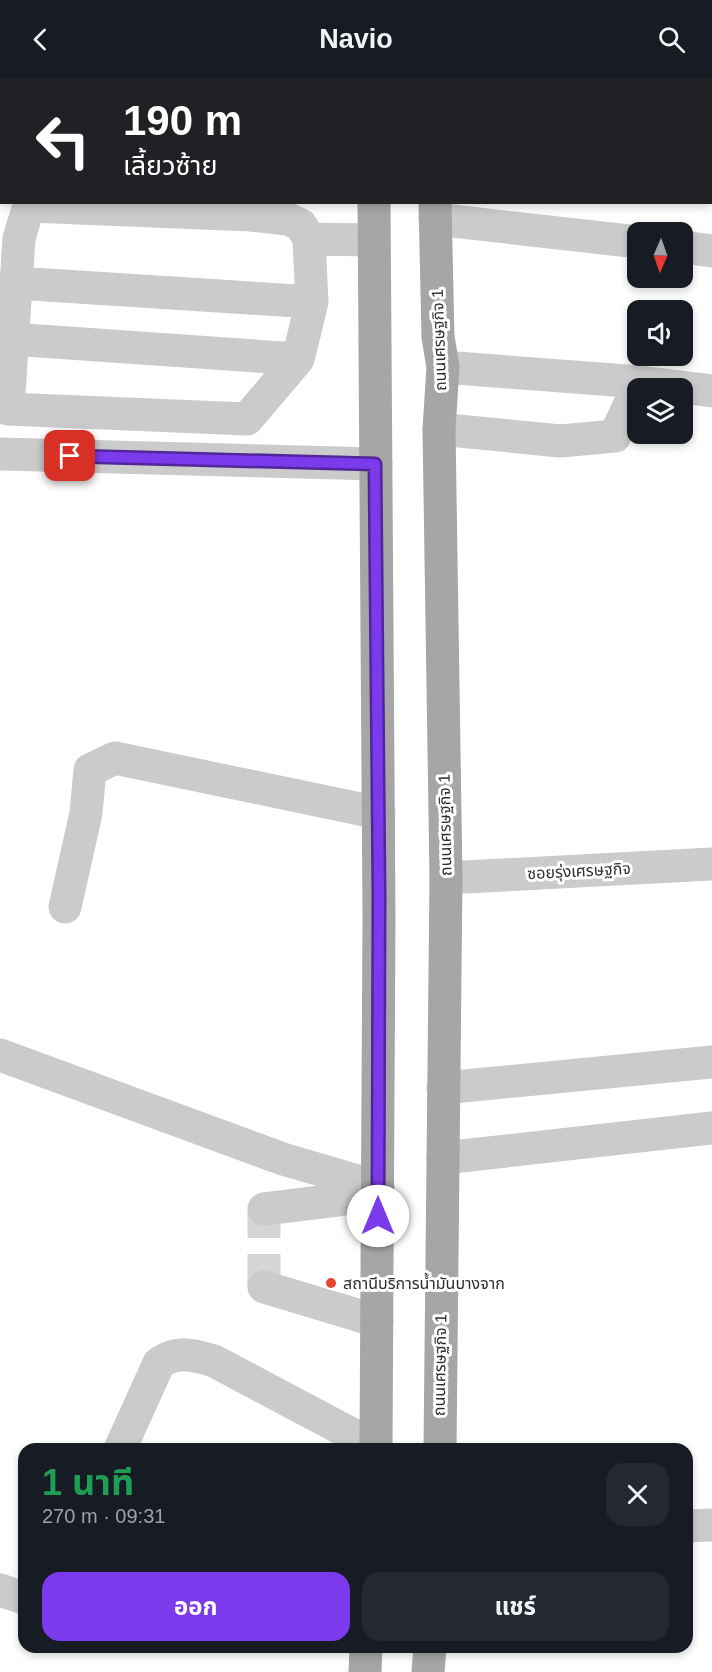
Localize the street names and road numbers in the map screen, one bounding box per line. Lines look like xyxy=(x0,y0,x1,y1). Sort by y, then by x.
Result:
street label: ถนนเศรษฐกิจ 1 xyxy=(429,289,449,391)
street label: ถนนเศรษฐกิจ 1 xyxy=(436,774,454,876)
street label: ซอยรุ่งเศรษฐกิจ xyxy=(527,860,631,883)
street label: ถนนเศรษฐกิจ 1 xyxy=(431,1314,449,1416)

